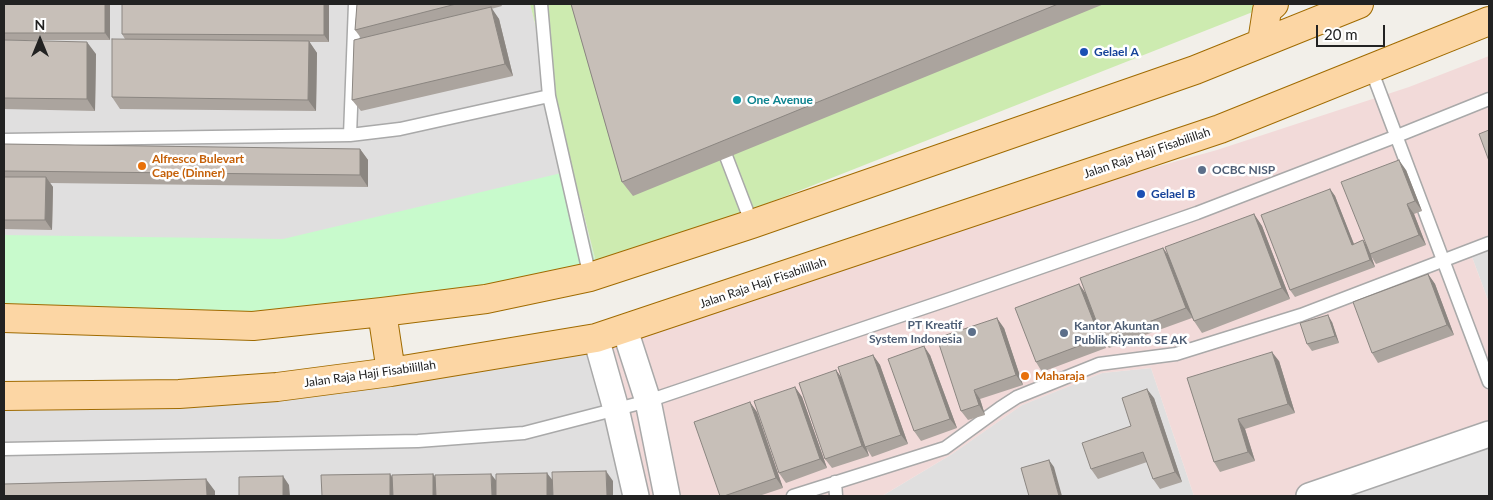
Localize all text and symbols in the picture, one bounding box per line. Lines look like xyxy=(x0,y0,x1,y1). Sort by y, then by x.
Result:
north arrow xyxy=(15,15,65,65)
scale bar xyxy=(1318,15,1387,47)
text: N xyxy=(35,16,45,33)
text: 20 m xyxy=(1324,25,1358,43)
place label: Gelael A xyxy=(1094,45,1139,59)
marker: Gelael A xyxy=(1078,46,1090,58)
place label: One Avenue xyxy=(747,93,813,107)
marker: One Avenue xyxy=(731,94,743,106)
street label: Jalan Raja Haji Fisabilillah xyxy=(1082,125,1212,181)
place label: Alfresco Bulevart Cape (Dinner) xyxy=(152,152,244,180)
marker: Alfresco Bulevart Cape (Dinner) xyxy=(136,160,148,172)
place label: OCBC NISP xyxy=(1212,163,1275,177)
marker: OCBC NISP xyxy=(1196,164,1208,176)
place label: Gelael B xyxy=(1151,187,1195,201)
marker: Gelael B xyxy=(1135,188,1147,200)
street label: Jalan Raja Haji Fisabilillah xyxy=(698,255,828,311)
place label: PT Kreatif System Indonesia xyxy=(869,318,962,346)
place label: Kantor Akuntan Publik Riyanto SE AK xyxy=(1074,319,1187,347)
marker: PT Kreatif System Indonesia xyxy=(966,326,978,338)
marker: Kantor Akuntan Publik Riyanto SE AK xyxy=(1058,327,1070,339)
street label: Jalan Raja Haji Fisabilillah xyxy=(303,358,437,390)
place label: Maharaja xyxy=(1035,369,1085,383)
marker: Maharaja xyxy=(1019,370,1031,382)

